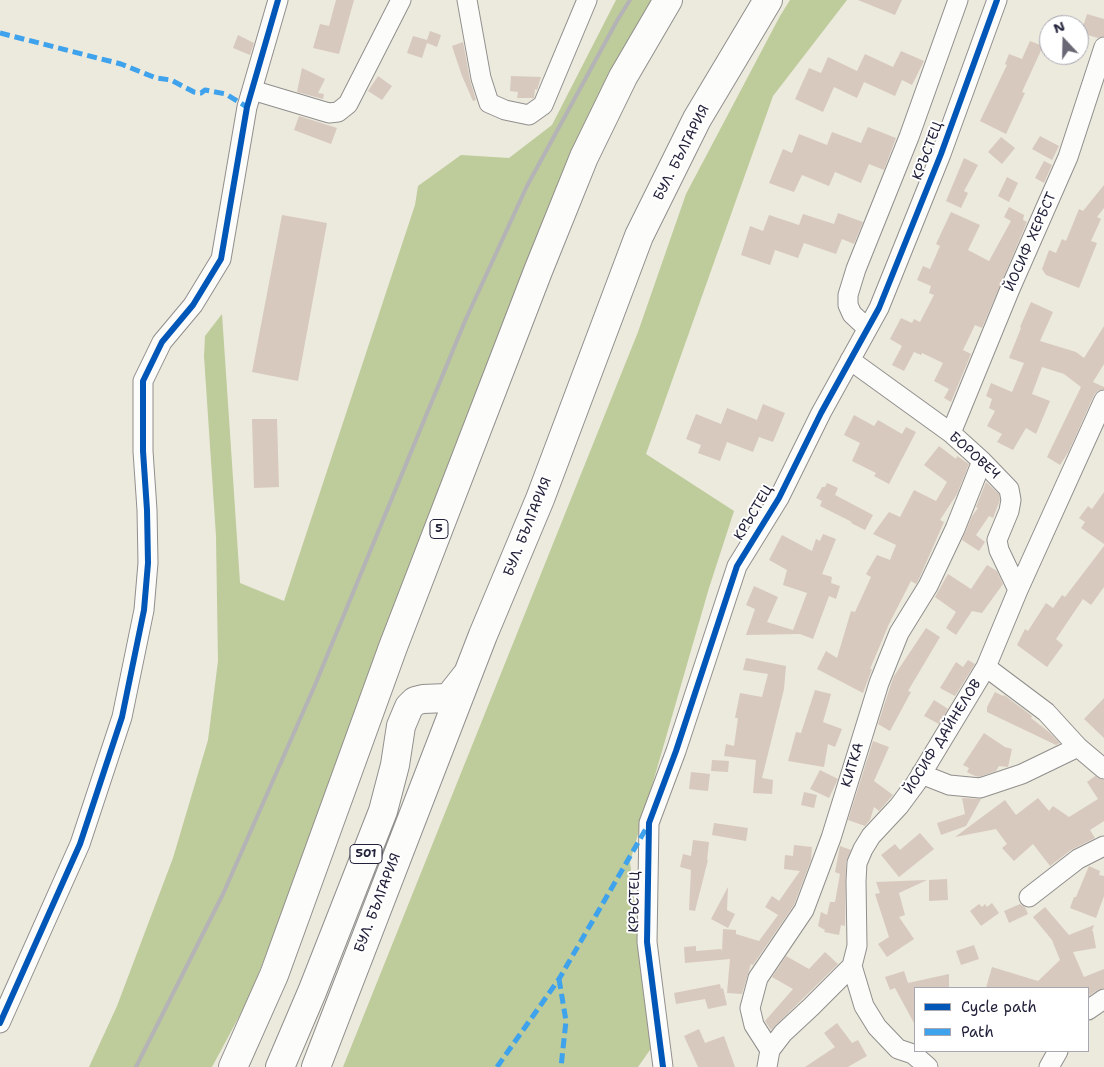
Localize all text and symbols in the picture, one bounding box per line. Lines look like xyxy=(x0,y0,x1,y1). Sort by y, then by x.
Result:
north arrow xyxy=(1039,15,1089,65)
text: N xyxy=(1051,17,1067,37)
street label: БУЛ. БЪЛГАРИЯ xyxy=(651,102,713,204)
street label: КРЪСТЕЦ xyxy=(909,119,947,183)
street label: ЙОСИФ ХЕРБСТ xyxy=(1002,190,1060,294)
street label: БОРОВЕЧ xyxy=(945,429,1003,483)
street label: БУЛ. БЪЛГАРИЯ xyxy=(500,475,556,579)
street label: КРЪСТЕЦ xyxy=(731,482,777,544)
road number: 5 xyxy=(430,520,448,538)
street label: ЙОСИФ ДАЙНЕЛОВ xyxy=(901,676,985,798)
street label: КИТКА xyxy=(838,741,868,789)
road number: 501 xyxy=(350,844,382,864)
street label: БУЛ. БЪЛГАРИЯ xyxy=(351,851,405,955)
street label: КРЪСТЕЦ xyxy=(626,871,644,933)
legend xyxy=(914,987,1089,1052)
text: Cycle path xyxy=(961,997,1037,1017)
text: Path xyxy=(961,1022,994,1042)

